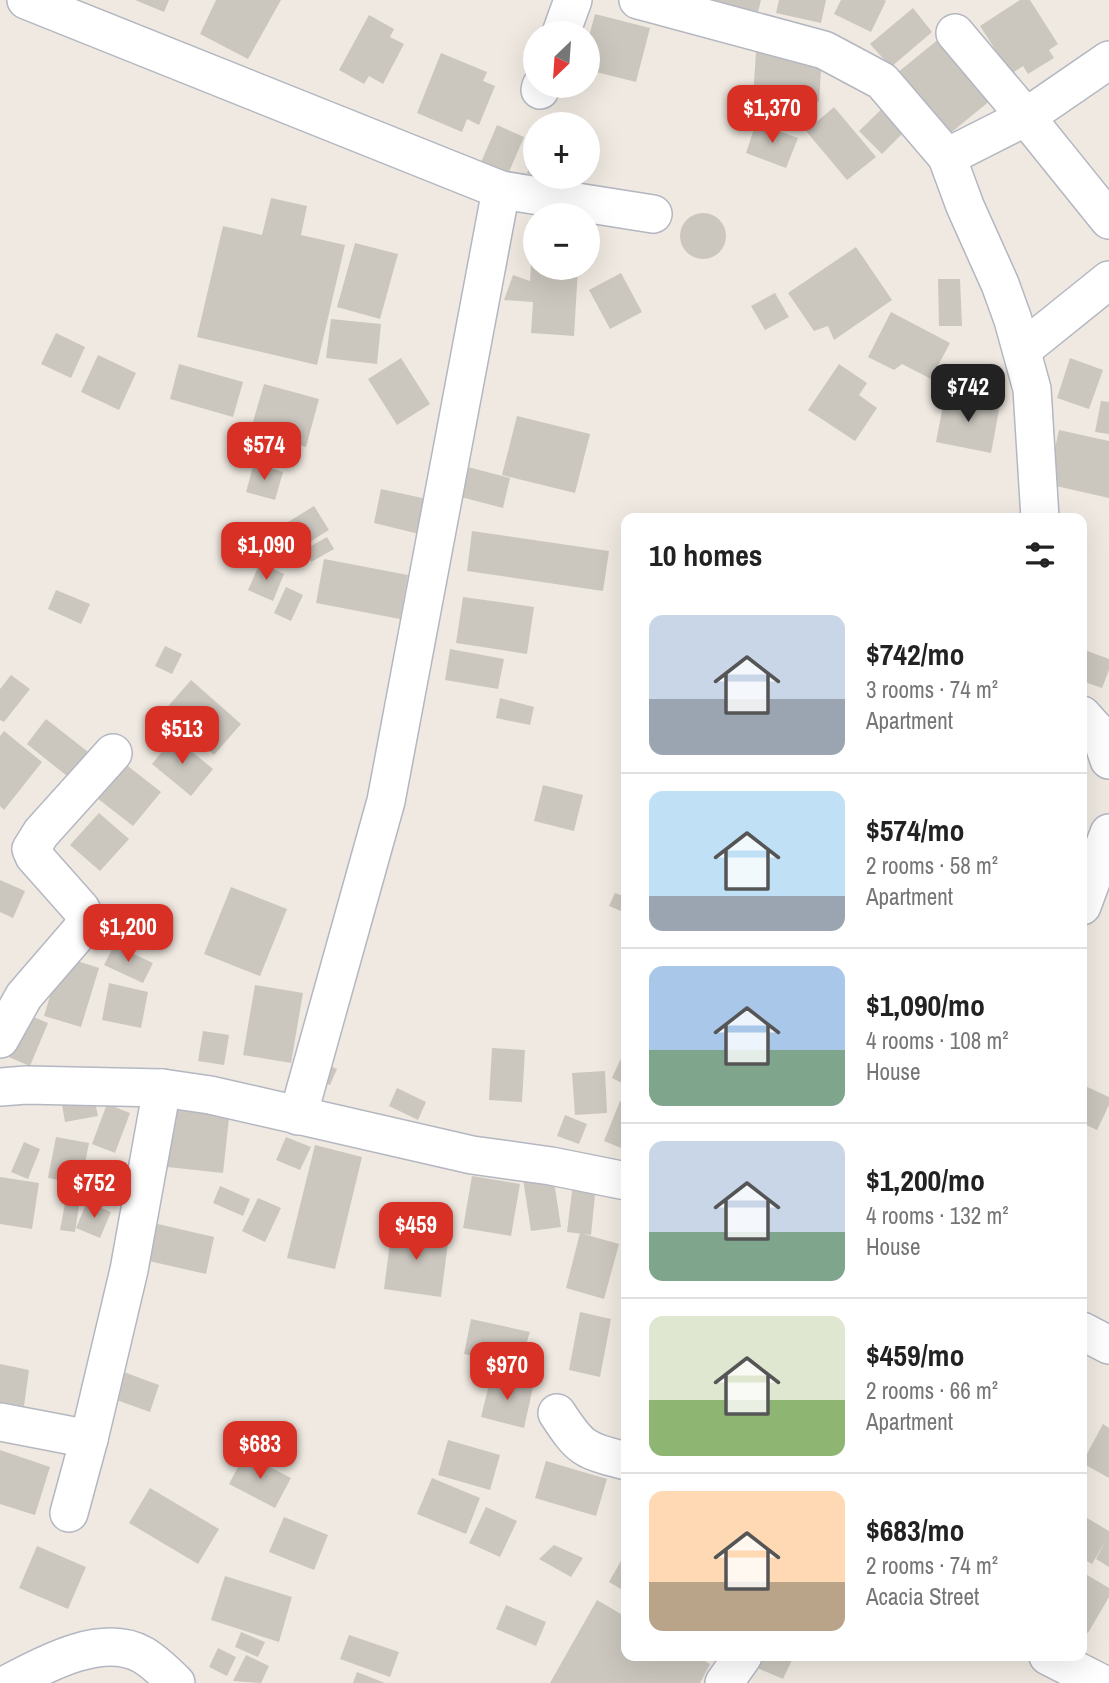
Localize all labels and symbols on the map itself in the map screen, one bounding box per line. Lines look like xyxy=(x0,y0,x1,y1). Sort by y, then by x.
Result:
north arrow xyxy=(523,21,600,98)
pin: $1,370 xyxy=(715,86,829,145)
pin: $742 xyxy=(927,364,1009,424)
pin: $574 xyxy=(223,422,305,482)
pin: $1,090 xyxy=(209,522,323,582)
pin: $513 xyxy=(141,706,223,766)
pin: $1,200 xyxy=(71,904,185,964)
pin: $752 xyxy=(53,1160,135,1220)
pin: $459 xyxy=(375,1202,457,1262)
pin: $970 xyxy=(466,1342,548,1402)
pin: $683 xyxy=(219,1422,301,1481)

